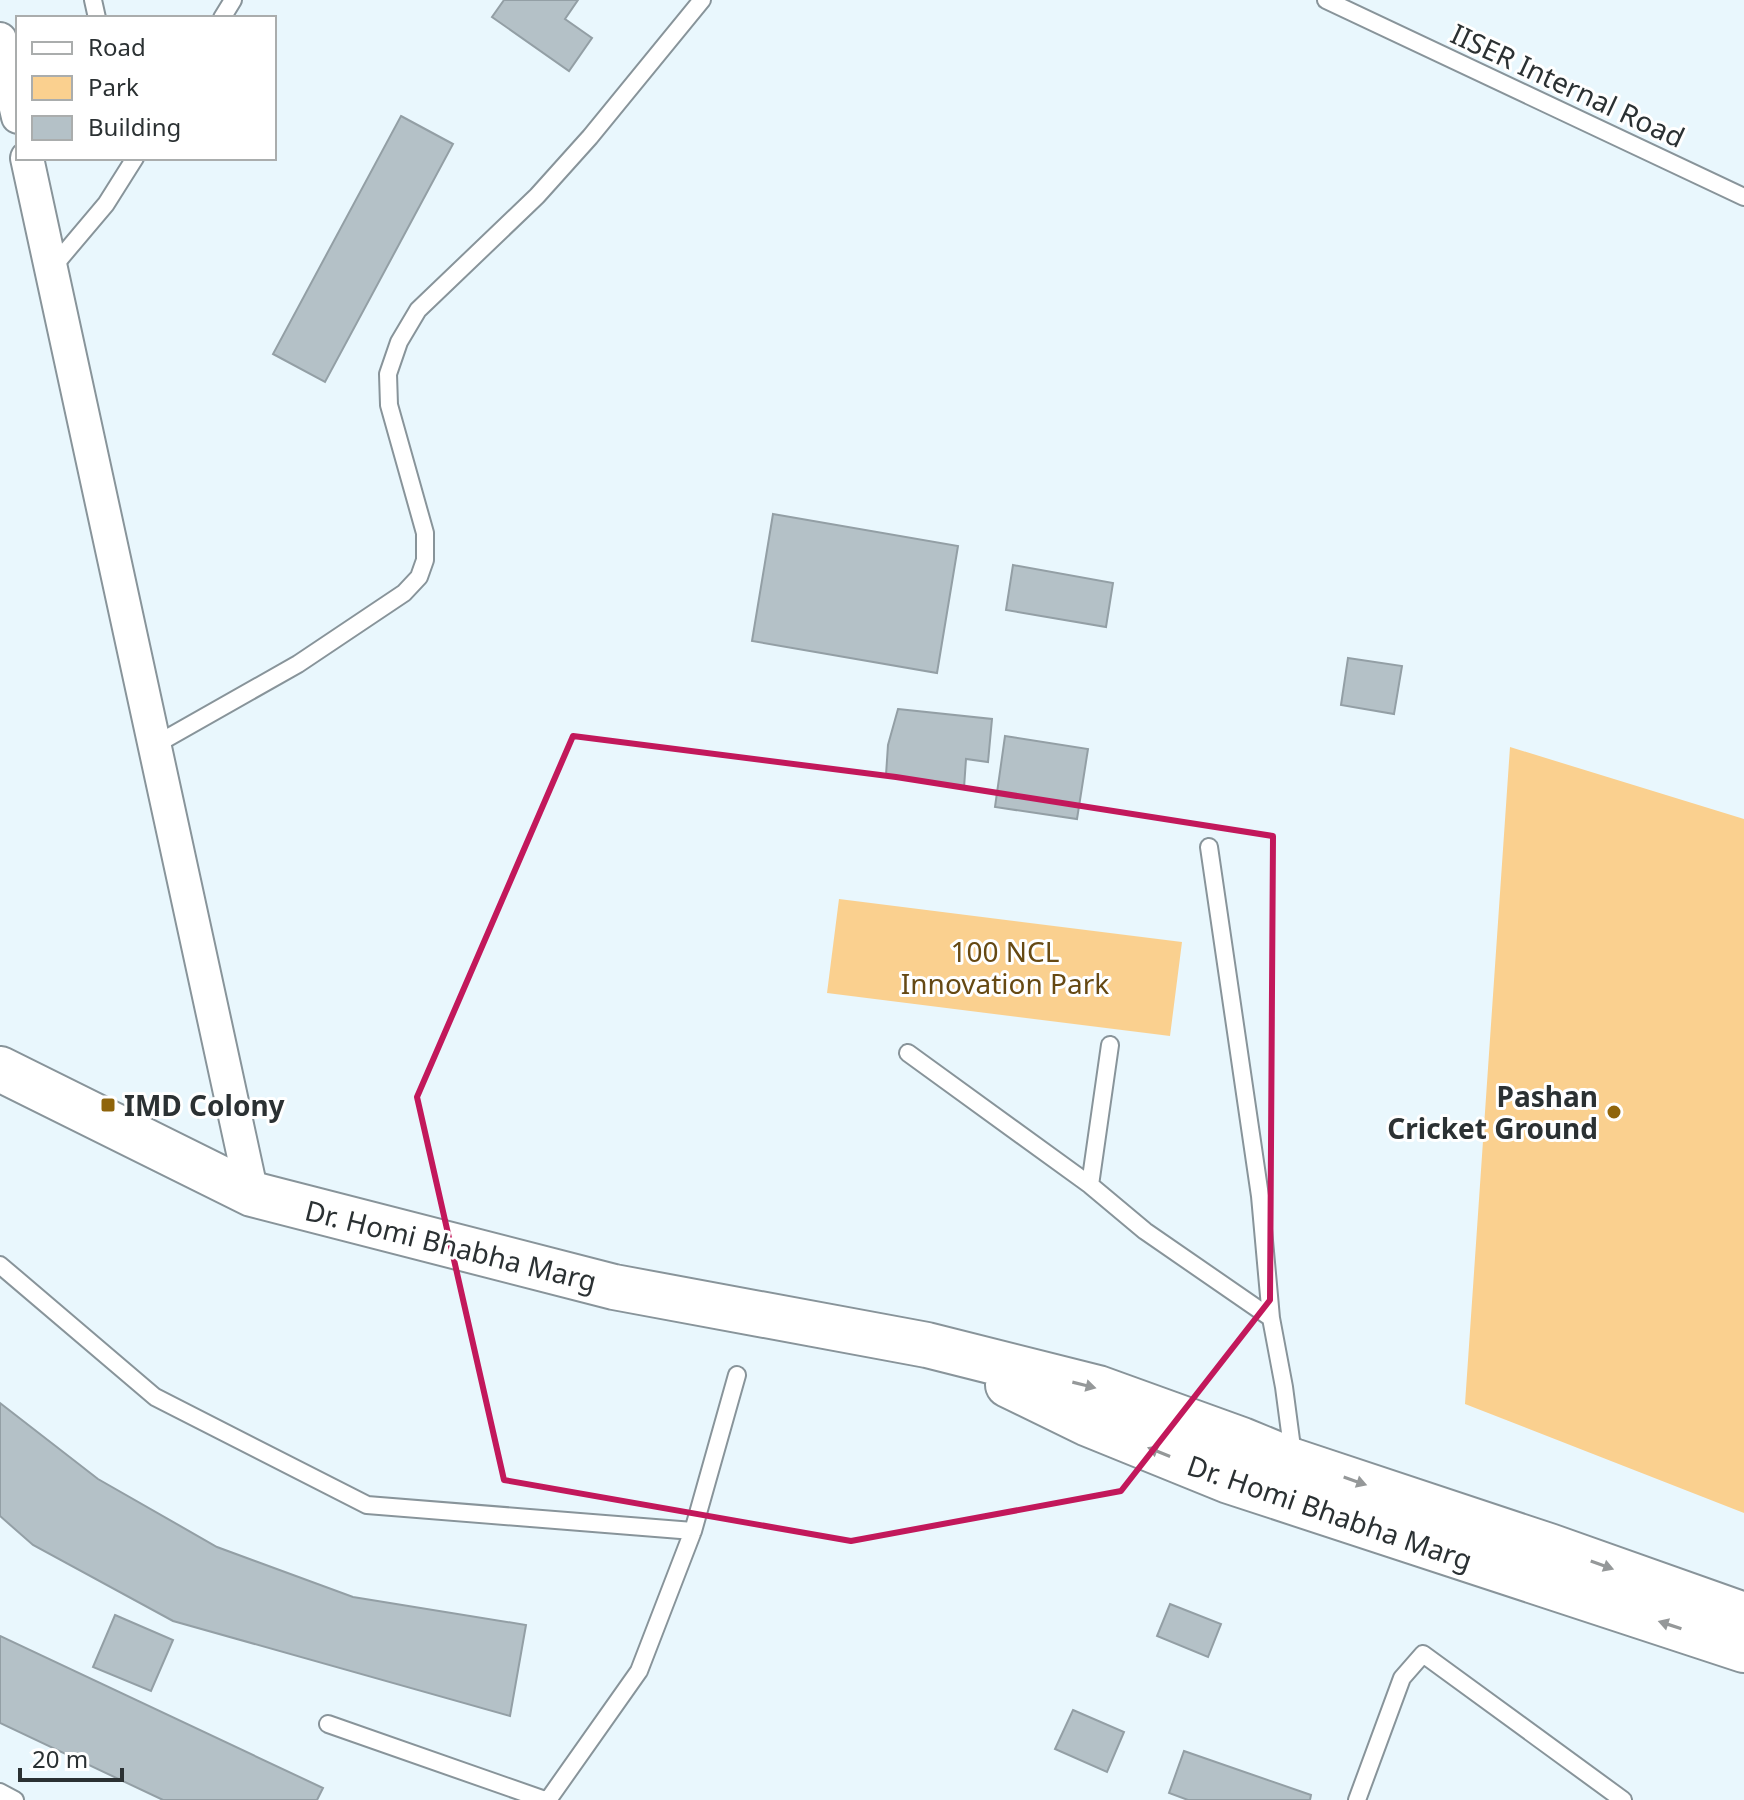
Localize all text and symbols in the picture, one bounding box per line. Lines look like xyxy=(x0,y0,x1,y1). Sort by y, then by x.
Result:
street label: IISER Internal Road xyxy=(1445,14,1691,156)
legend xyxy=(16,16,276,160)
text: Road xyxy=(88,30,146,63)
text: Park xyxy=(88,70,139,103)
text: Building xyxy=(88,110,181,143)
park label: 100 NCL Innovation Park xyxy=(901,932,1109,1002)
place label: Pashan Cricket Ground xyxy=(1387,1077,1598,1147)
place label: IMD Colony xyxy=(124,1086,285,1124)
marker: IMD Colony xyxy=(99,1096,117,1114)
marker: Pashan Cricket Ground xyxy=(1605,1103,1623,1121)
street label: Dr. Homi Bhabha Marg xyxy=(301,1190,601,1300)
one-way arrow xyxy=(1072,1379,1097,1392)
street label: Dr. Homi Bhabha Marg xyxy=(1182,1445,1478,1579)
one-way arrow xyxy=(1147,1446,1171,1459)
one-way arrow xyxy=(1344,1476,1368,1488)
one-way arrow xyxy=(1590,1559,1614,1572)
one-way arrow xyxy=(1658,1618,1682,1631)
scale bar xyxy=(20,1732,122,1782)
text: 20 m xyxy=(32,1742,88,1775)

